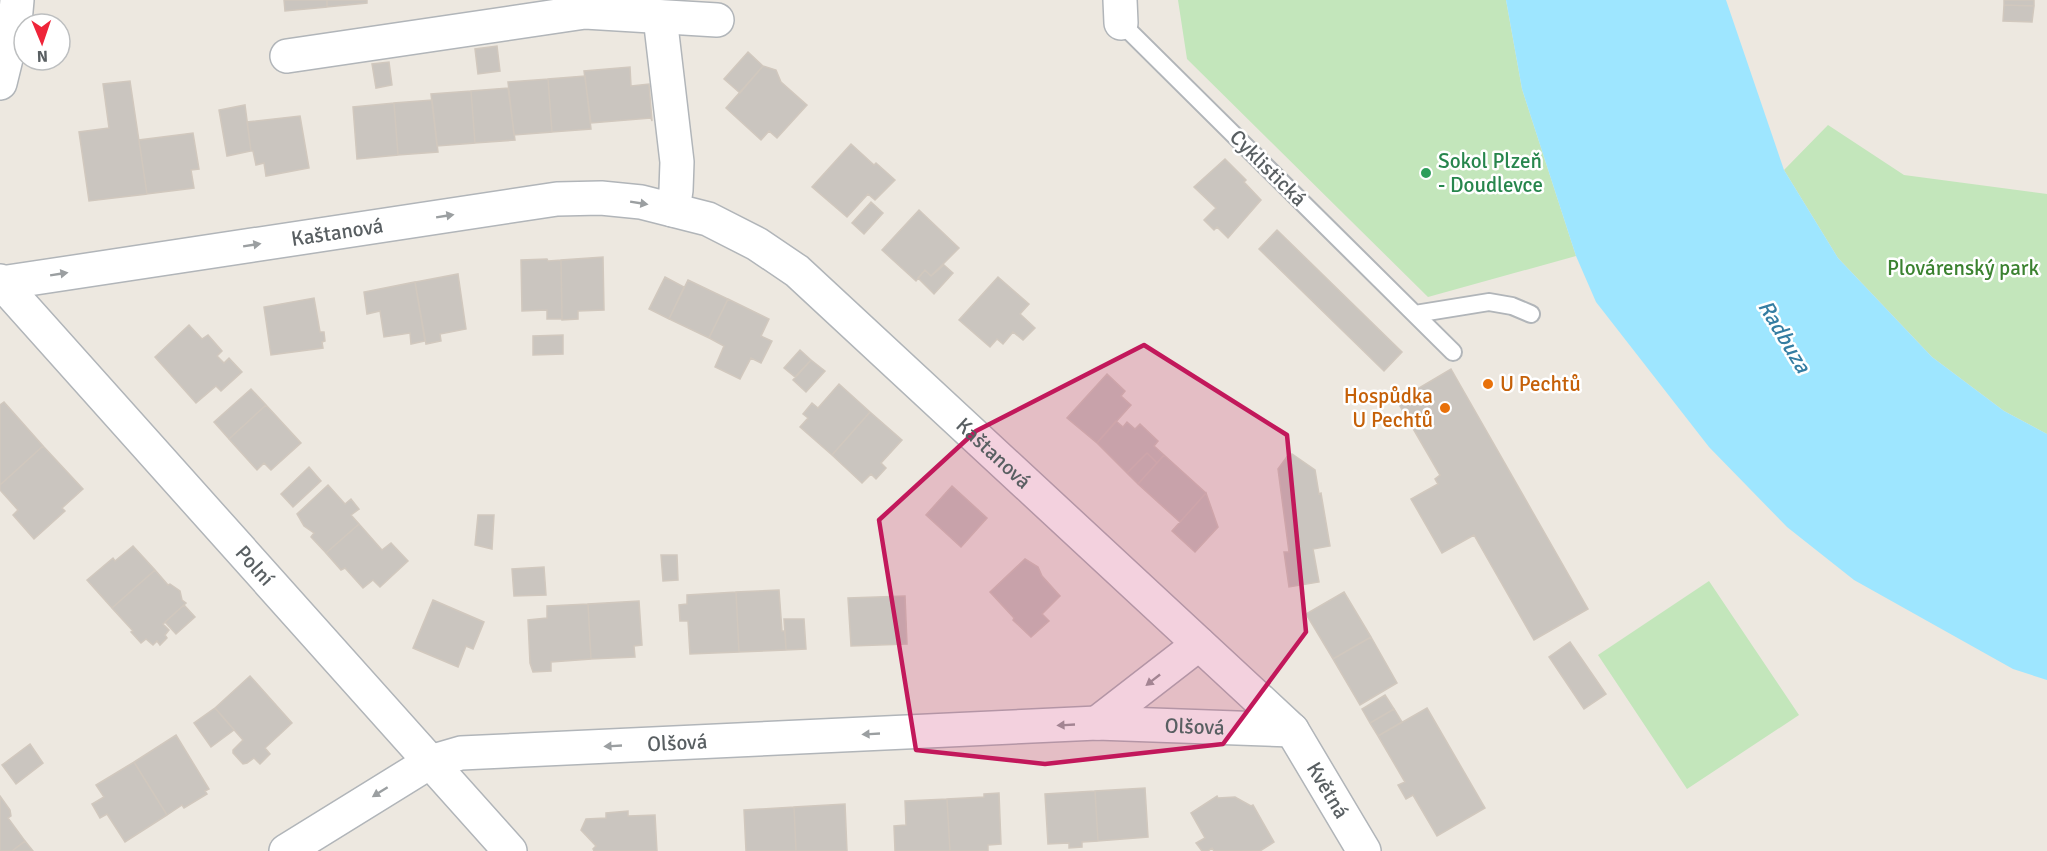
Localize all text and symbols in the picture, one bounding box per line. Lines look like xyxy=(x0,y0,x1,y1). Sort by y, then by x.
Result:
north arrow xyxy=(12,12,72,72)
text: N xyxy=(37,46,48,66)
street label: Cyklistická xyxy=(1224,124,1312,212)
place label: Sokol Plzeň - Doudlevce xyxy=(1438,148,1543,198)
marker: Sokol Plzeň - Doudlevce xyxy=(1419,166,1433,180)
one-way arrow xyxy=(629,198,648,207)
street label: Kaštanová xyxy=(289,212,385,252)
one-way arrow xyxy=(436,212,455,221)
one-way arrow xyxy=(243,240,262,249)
park label: Plovárenský park xyxy=(1887,255,2040,281)
one-way arrow xyxy=(50,269,69,278)
water label: Radbuza xyxy=(1752,295,1817,378)
place label: U Pechtů xyxy=(1500,371,1581,397)
marker: U Pechtů xyxy=(1481,377,1495,391)
place label: Hospůdka U Pechtů xyxy=(1344,383,1433,433)
marker: Hospůdka U Pechtů xyxy=(1438,401,1452,415)
street label: Kaštanová xyxy=(951,412,1036,494)
street label: Polní xyxy=(230,540,280,592)
one-way arrow xyxy=(1145,674,1160,686)
street label: Olšová xyxy=(1164,712,1225,741)
one-way arrow xyxy=(1056,720,1075,729)
street label: Olšová xyxy=(647,728,708,757)
one-way arrow xyxy=(861,729,880,738)
one-way arrow xyxy=(604,742,623,751)
street label: Květná xyxy=(1301,757,1355,823)
one-way arrow xyxy=(372,787,388,798)

